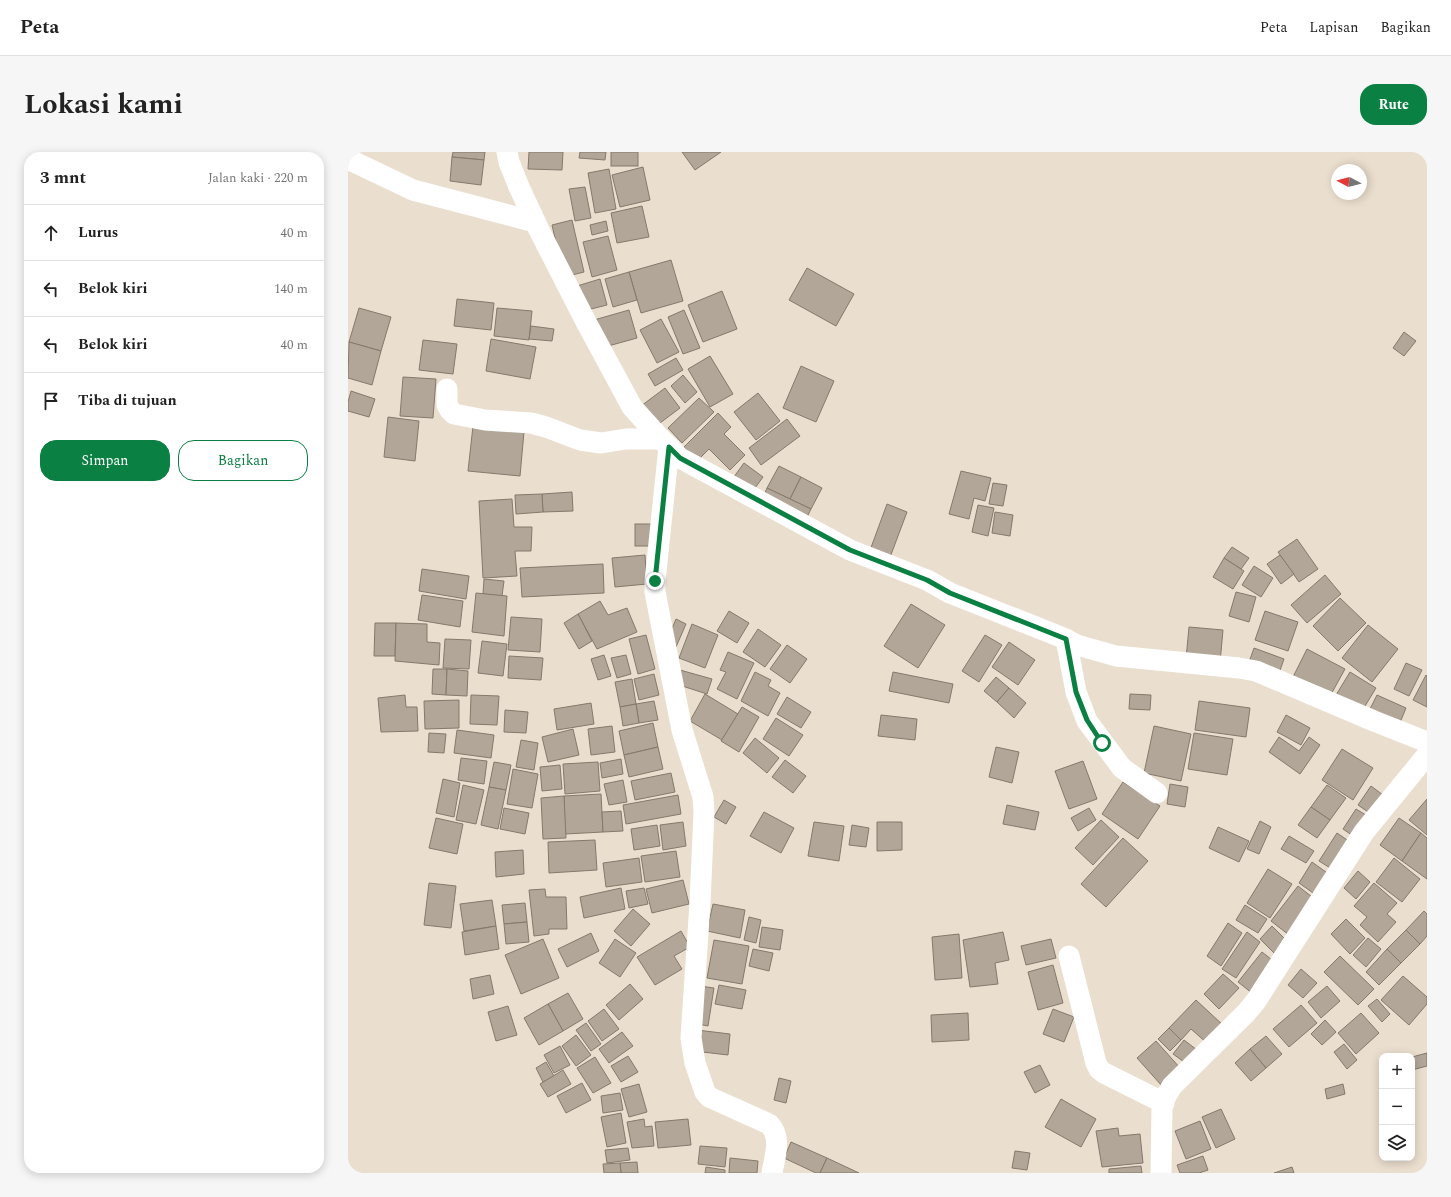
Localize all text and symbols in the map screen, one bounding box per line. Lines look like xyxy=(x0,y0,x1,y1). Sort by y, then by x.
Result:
text: Peta xyxy=(20,13,59,42)
text: Peta xyxy=(1260,17,1287,38)
text: Lapisan xyxy=(1309,17,1358,38)
text: Bagikan xyxy=(1380,17,1431,38)
text: Lokasi kami xyxy=(24,83,183,126)
button: Rute xyxy=(1360,84,1427,125)
north arrow xyxy=(1331,164,1367,200)
text: 3 mnt xyxy=(40,165,86,191)
text: Jalan kaki · 220 m xyxy=(208,168,308,188)
text: Lurus xyxy=(78,221,118,244)
icon: ahead xyxy=(40,222,62,244)
text: 40 m xyxy=(281,223,308,243)
text: Belok kiri xyxy=(78,277,147,300)
icon: left xyxy=(40,278,62,300)
text: 140 m xyxy=(274,279,308,299)
text: Belok kiri xyxy=(78,333,147,356)
icon: left xyxy=(40,334,62,356)
text: 40 m xyxy=(281,335,308,355)
text: Tiba di tujuan xyxy=(78,389,177,412)
icon: arrive xyxy=(40,390,62,412)
button: Simpan xyxy=(40,440,170,481)
button: Bagikan xyxy=(178,440,308,481)
route end xyxy=(646,572,664,590)
route start xyxy=(1093,734,1111,752)
map controls xyxy=(1379,1053,1415,1161)
button: + xyxy=(1379,1053,1415,1089)
button: − xyxy=(1379,1089,1415,1125)
button: layers xyxy=(1379,1125,1415,1161)

